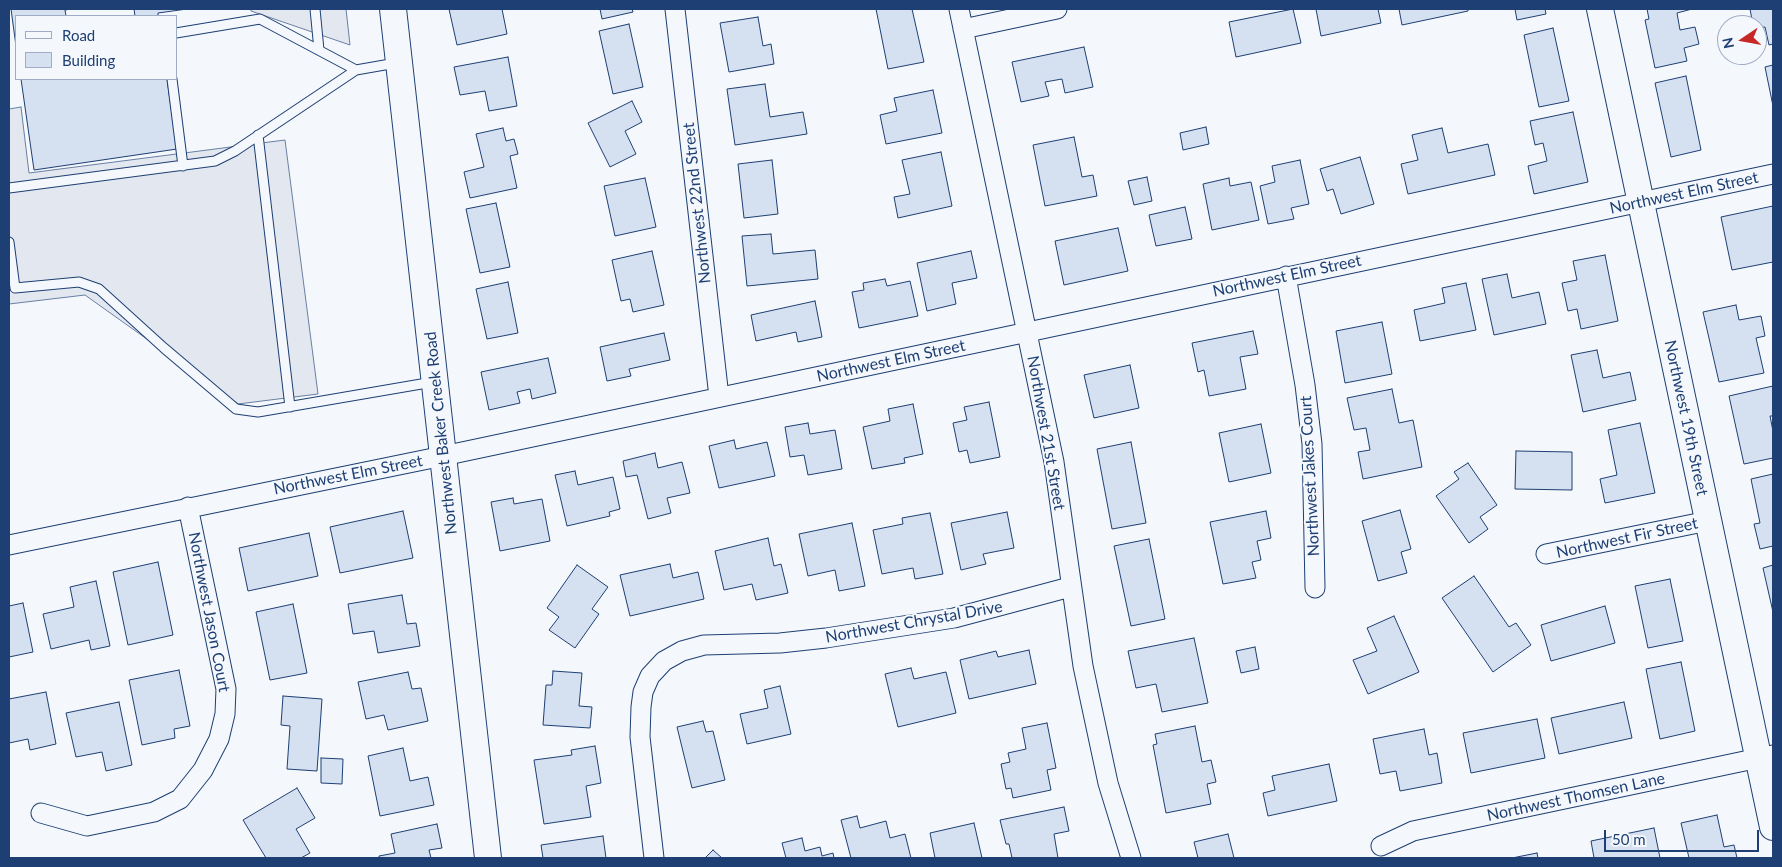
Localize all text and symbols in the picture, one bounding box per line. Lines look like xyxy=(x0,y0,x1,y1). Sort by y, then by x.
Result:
legend xyxy=(15,15,178,80)
north arrow xyxy=(1717,15,1767,65)
text: Road xyxy=(62,26,95,44)
text: N xyxy=(1718,36,1737,50)
text: Building xyxy=(62,51,115,69)
street label: Northwest 22nd Street xyxy=(679,122,715,284)
street label: Northwest Elm Street xyxy=(1608,168,1760,218)
street label: Northwest Elm Street xyxy=(1211,251,1363,301)
street label: Northwest Baker Creek Road xyxy=(421,331,461,535)
street label: Northwest Elm Street xyxy=(815,336,967,386)
street label: Northwest 19th Street xyxy=(1660,338,1712,498)
street label: Northwest 21st Street xyxy=(1023,354,1069,512)
street label: Northwest Jakes Court xyxy=(1296,395,1324,557)
street label: Northwest Elm Street xyxy=(272,451,424,499)
street label: Northwest Fir Street xyxy=(1555,514,1699,562)
street label: Northwest Jason Court xyxy=(184,530,234,694)
street label: Northwest Chrystal Drive xyxy=(824,597,1004,647)
street label: Northwest Thomsen Lane xyxy=(1485,769,1667,825)
scale bar xyxy=(1607,820,1762,852)
text: 50 m xyxy=(1612,830,1646,848)

